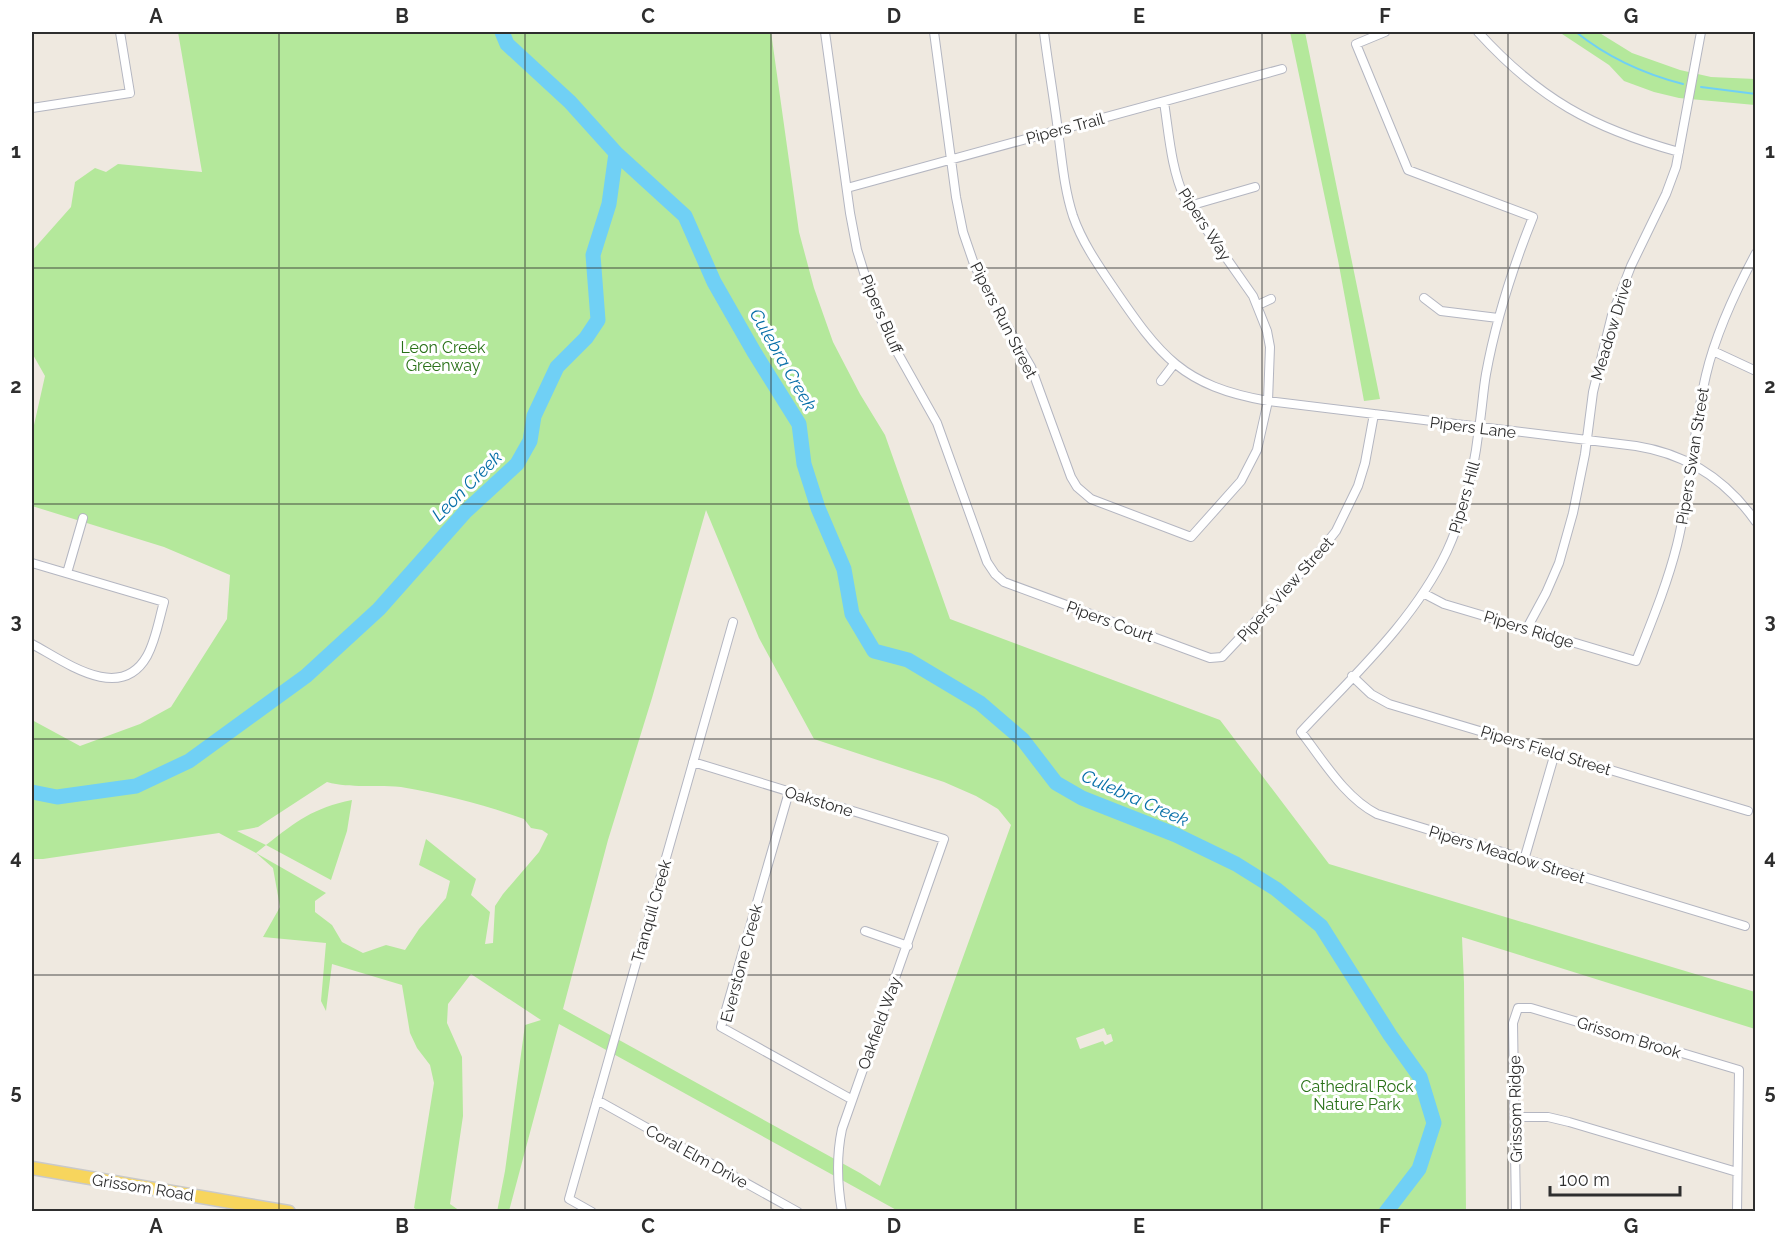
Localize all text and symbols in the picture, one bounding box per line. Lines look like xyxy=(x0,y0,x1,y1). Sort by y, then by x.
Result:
text: A xyxy=(149,4,163,28)
text: B xyxy=(395,4,409,28)
text: C xyxy=(641,4,655,28)
text: D xyxy=(887,4,901,28)
text: E xyxy=(1133,4,1145,28)
text: F xyxy=(1379,4,1391,28)
text: G xyxy=(1624,4,1638,28)
street label: Pipers Trail xyxy=(1024,109,1107,148)
text: 1 xyxy=(11,139,21,163)
text: 1 xyxy=(1765,139,1775,163)
street label: Pipers Way xyxy=(1174,184,1235,264)
street label: Pipers Run Street xyxy=(966,259,1041,382)
street label: Pipers Bluff xyxy=(856,272,907,357)
street label: Meadow Drive xyxy=(1587,276,1636,383)
water label: Culebra Creek xyxy=(746,305,821,415)
park label: Leon Creek Greenway xyxy=(400,338,486,375)
text: 2 xyxy=(10,374,22,398)
text: 2 xyxy=(1764,374,1776,398)
street label: Pipers Swan Street xyxy=(1672,385,1713,526)
street label: Pipers Lane xyxy=(1429,413,1517,442)
water label: Leon Creek xyxy=(427,446,506,525)
street label: Pipers Hill xyxy=(1445,458,1484,535)
street label: Pipers View Street xyxy=(1233,533,1338,646)
street label: Pipers Court xyxy=(1064,597,1156,646)
street label: Pipers Ridge xyxy=(1482,607,1576,652)
text: 3 xyxy=(10,609,22,633)
text: 3 xyxy=(1764,609,1776,633)
street label: Pipers Field Street xyxy=(1478,722,1614,780)
water label: Culebra Creek xyxy=(1078,765,1192,831)
street label: Oakstone xyxy=(782,782,855,821)
street label: Pipers Meadow Street xyxy=(1426,822,1588,887)
text: 4 xyxy=(10,845,22,869)
text: 4 xyxy=(1764,845,1776,869)
street label: Tranquil Creek xyxy=(628,857,675,965)
street label: Everstone Creek xyxy=(717,901,767,1024)
street label: Oakfield Way xyxy=(854,974,905,1072)
street label: Grissom Brook xyxy=(1575,1013,1684,1062)
street label: Grissom Ridge xyxy=(1505,1055,1526,1163)
park label: Cathedral Rock Nature Park xyxy=(1301,1077,1414,1114)
text: 5 xyxy=(10,1080,22,1104)
text: 5 xyxy=(1764,1080,1776,1104)
street label: Coral Elm Drive xyxy=(642,1121,751,1192)
scale bar xyxy=(1550,1159,1680,1197)
text: 100 m xyxy=(1559,1169,1610,1190)
street label: Grissom Road xyxy=(91,1170,195,1205)
text: A xyxy=(149,1214,163,1238)
text: B xyxy=(395,1214,409,1238)
text: C xyxy=(641,1214,655,1238)
text: D xyxy=(887,1214,901,1238)
text: E xyxy=(1133,1214,1145,1238)
text: F xyxy=(1379,1214,1391,1238)
text: G xyxy=(1624,1214,1638,1238)

